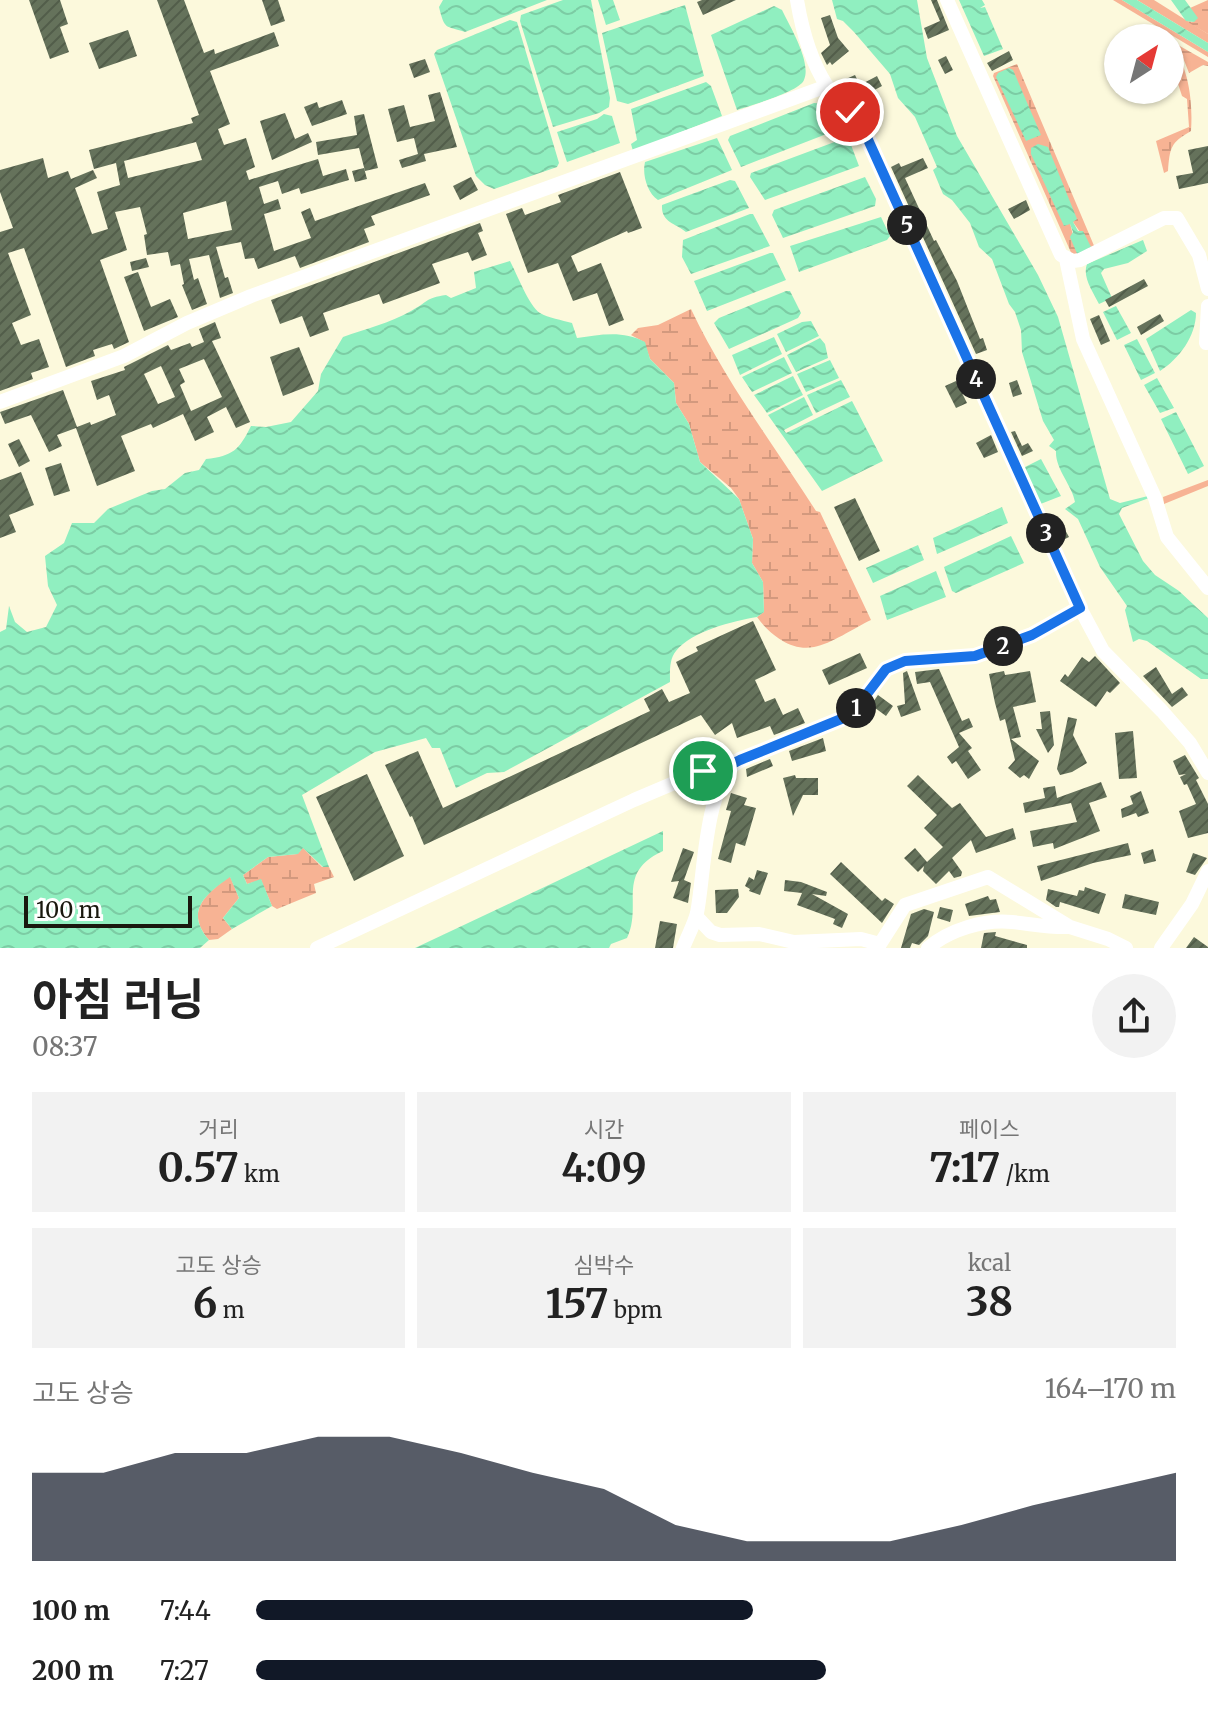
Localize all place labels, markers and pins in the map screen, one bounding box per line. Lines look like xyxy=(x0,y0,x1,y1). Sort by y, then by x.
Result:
pin xyxy=(816,78,884,146)
pin: 5 xyxy=(887,205,927,245)
pin: 4 xyxy=(956,359,996,399)
pin: 3 xyxy=(1026,513,1066,553)
pin: 2 xyxy=(983,626,1023,666)
pin: 1 xyxy=(836,688,876,728)
pin xyxy=(669,737,737,805)

